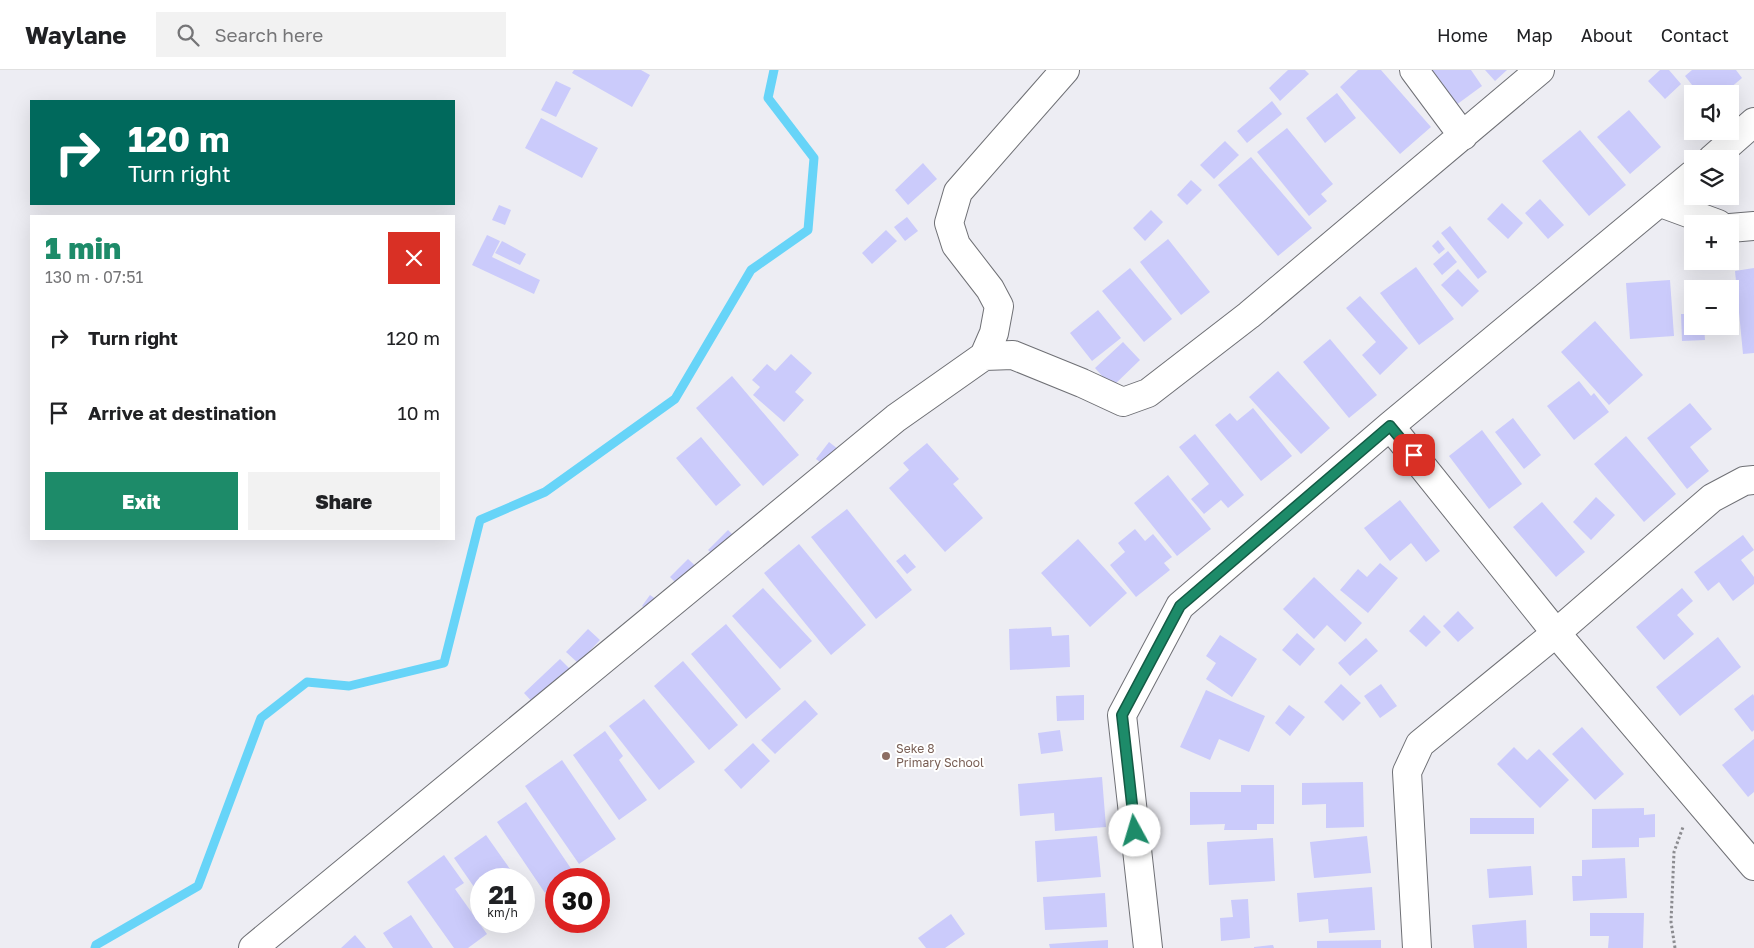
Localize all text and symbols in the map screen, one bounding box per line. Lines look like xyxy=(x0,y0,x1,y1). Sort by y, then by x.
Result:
search box xyxy=(156,12,506,57)
text: Waylane xyxy=(25,20,126,49)
icon: search xyxy=(174,21,202,49)
text: Search here xyxy=(214,23,323,46)
text: Home xyxy=(1437,24,1488,46)
text: Map xyxy=(1516,24,1553,46)
text: About xyxy=(1581,24,1633,46)
text: Contact xyxy=(1661,24,1729,46)
map controls xyxy=(1684,85,1739,335)
button: sound xyxy=(1684,85,1739,140)
text: 120 m xyxy=(128,118,230,160)
icon: right xyxy=(45,120,110,185)
button: layers xyxy=(1684,150,1739,205)
text: Turn right xyxy=(128,160,231,187)
button: + xyxy=(1684,215,1739,270)
text: 1 min xyxy=(45,230,121,266)
button: close xyxy=(388,232,440,284)
text: 130 m · 07:51 xyxy=(45,267,143,287)
button: − xyxy=(1684,280,1739,335)
icon: right xyxy=(45,324,73,352)
text: Turn right xyxy=(88,326,178,349)
text: 120 m xyxy=(386,326,440,349)
icon: arrive xyxy=(45,399,73,427)
text: Arrive at destination xyxy=(88,401,276,424)
text: 10 m xyxy=(397,401,440,424)
pin xyxy=(1393,434,1435,476)
icon: arrive xyxy=(1400,441,1428,469)
button: Exit xyxy=(45,472,238,530)
button: Share xyxy=(248,472,440,530)
place label: Seke 8 Primary School xyxy=(896,741,984,770)
marker: Seke 8 Primary School xyxy=(880,750,892,762)
position arrow xyxy=(1108,804,1160,856)
speed limit sign: 30 xyxy=(545,868,610,933)
text: 21 xyxy=(488,879,517,910)
text: km/h xyxy=(487,905,518,920)

